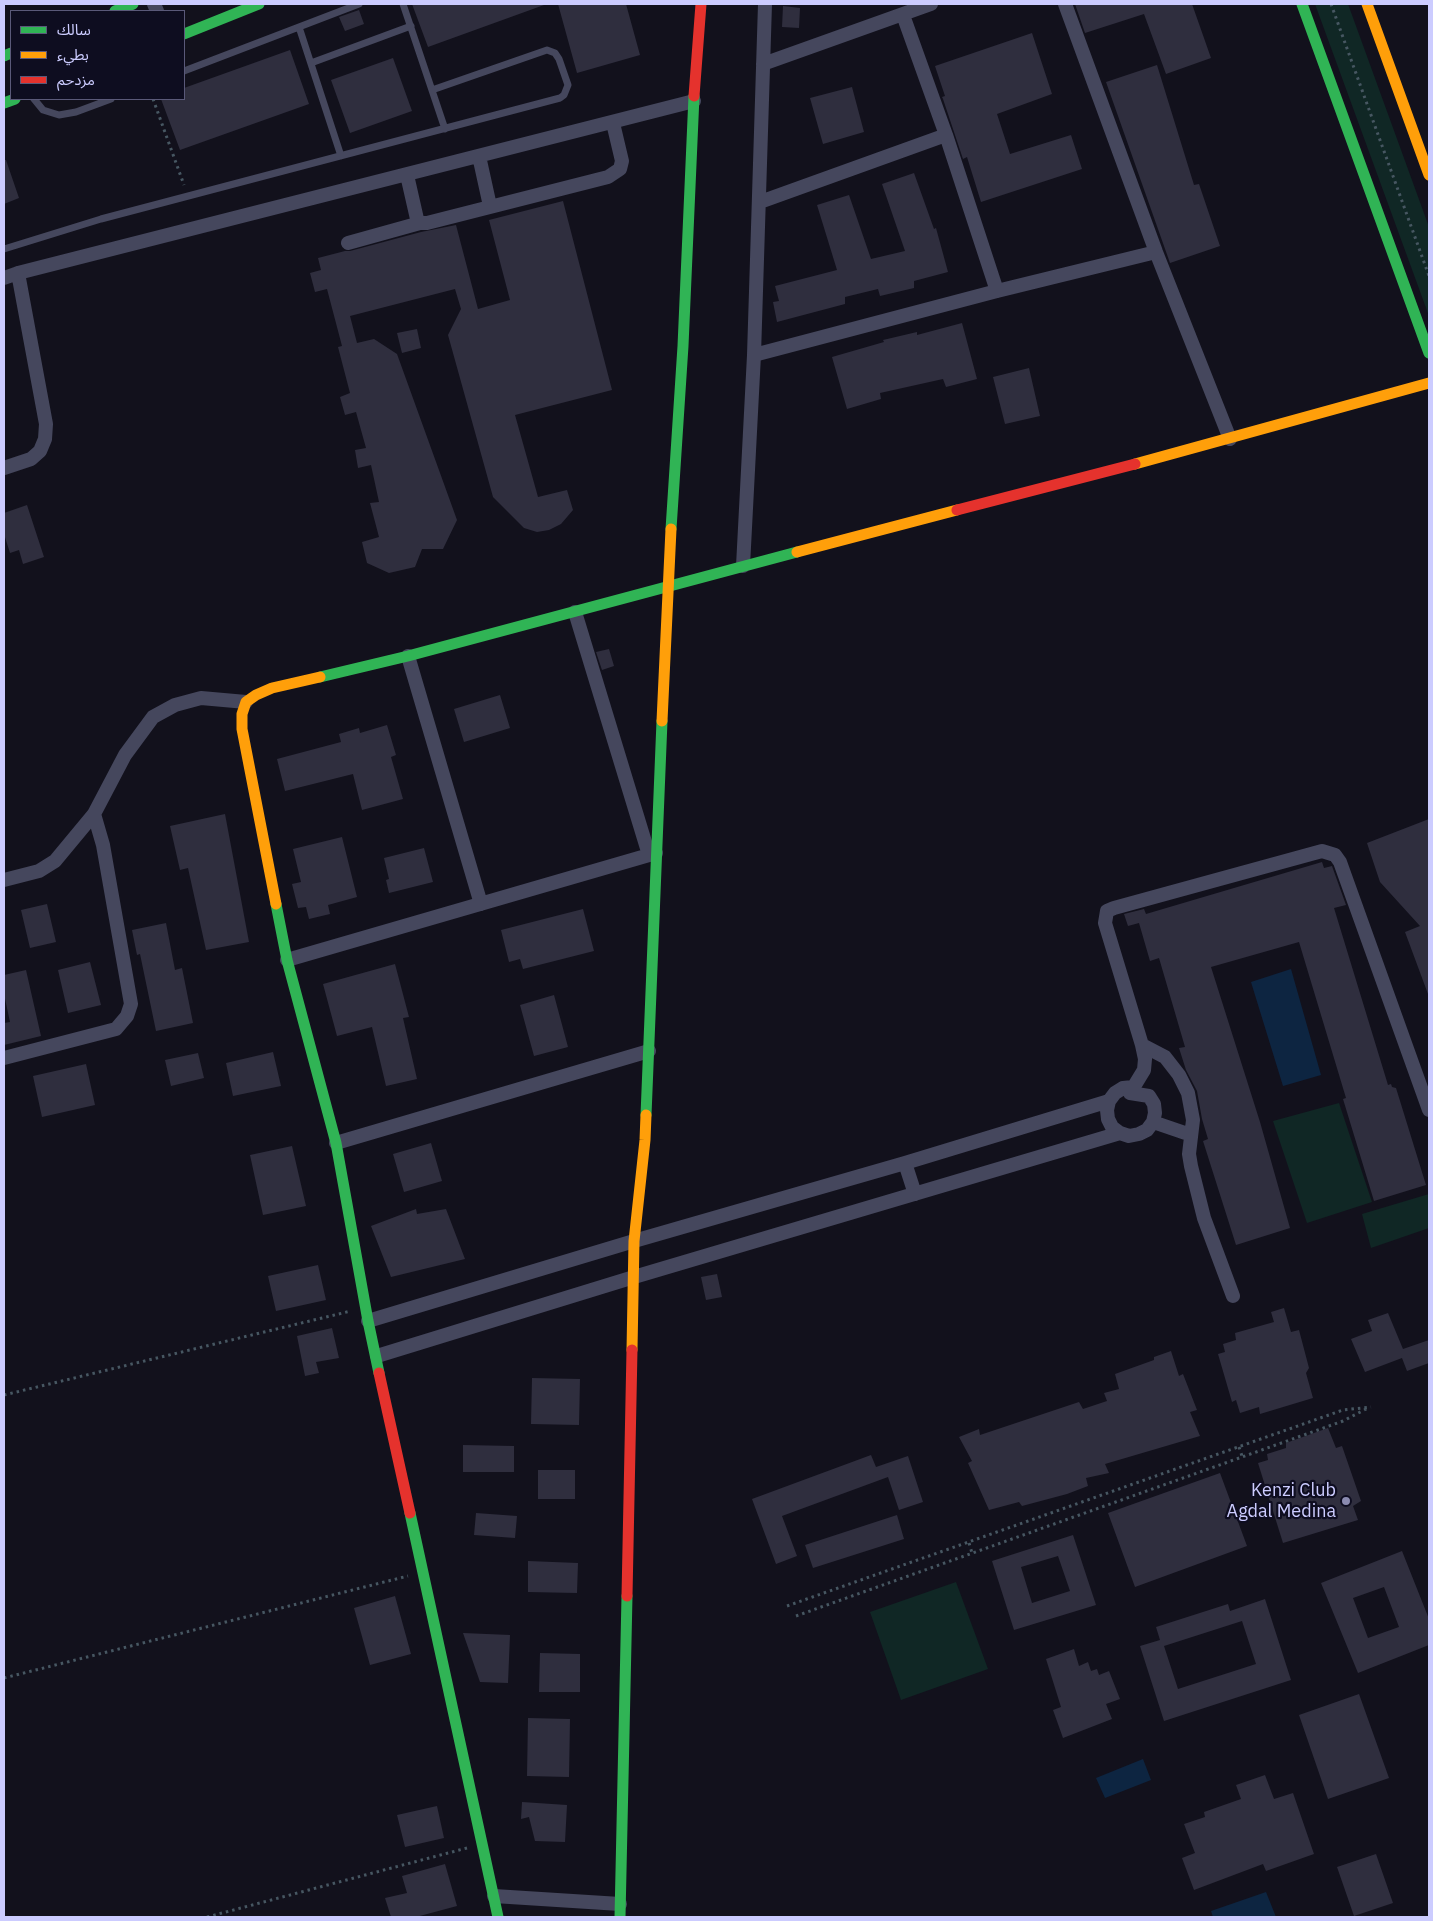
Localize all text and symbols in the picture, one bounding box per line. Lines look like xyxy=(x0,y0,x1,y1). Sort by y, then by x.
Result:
legend xyxy=(10,10,185,100)
text: سالك xyxy=(57,20,91,39)
text: بطيء xyxy=(57,45,89,64)
text: مزدحم xyxy=(57,70,95,89)
place label: Kenzi Club Agdal Medina xyxy=(1227,1480,1336,1522)
marker: Kenzi Club Agdal Medina xyxy=(1340,1495,1352,1507)

